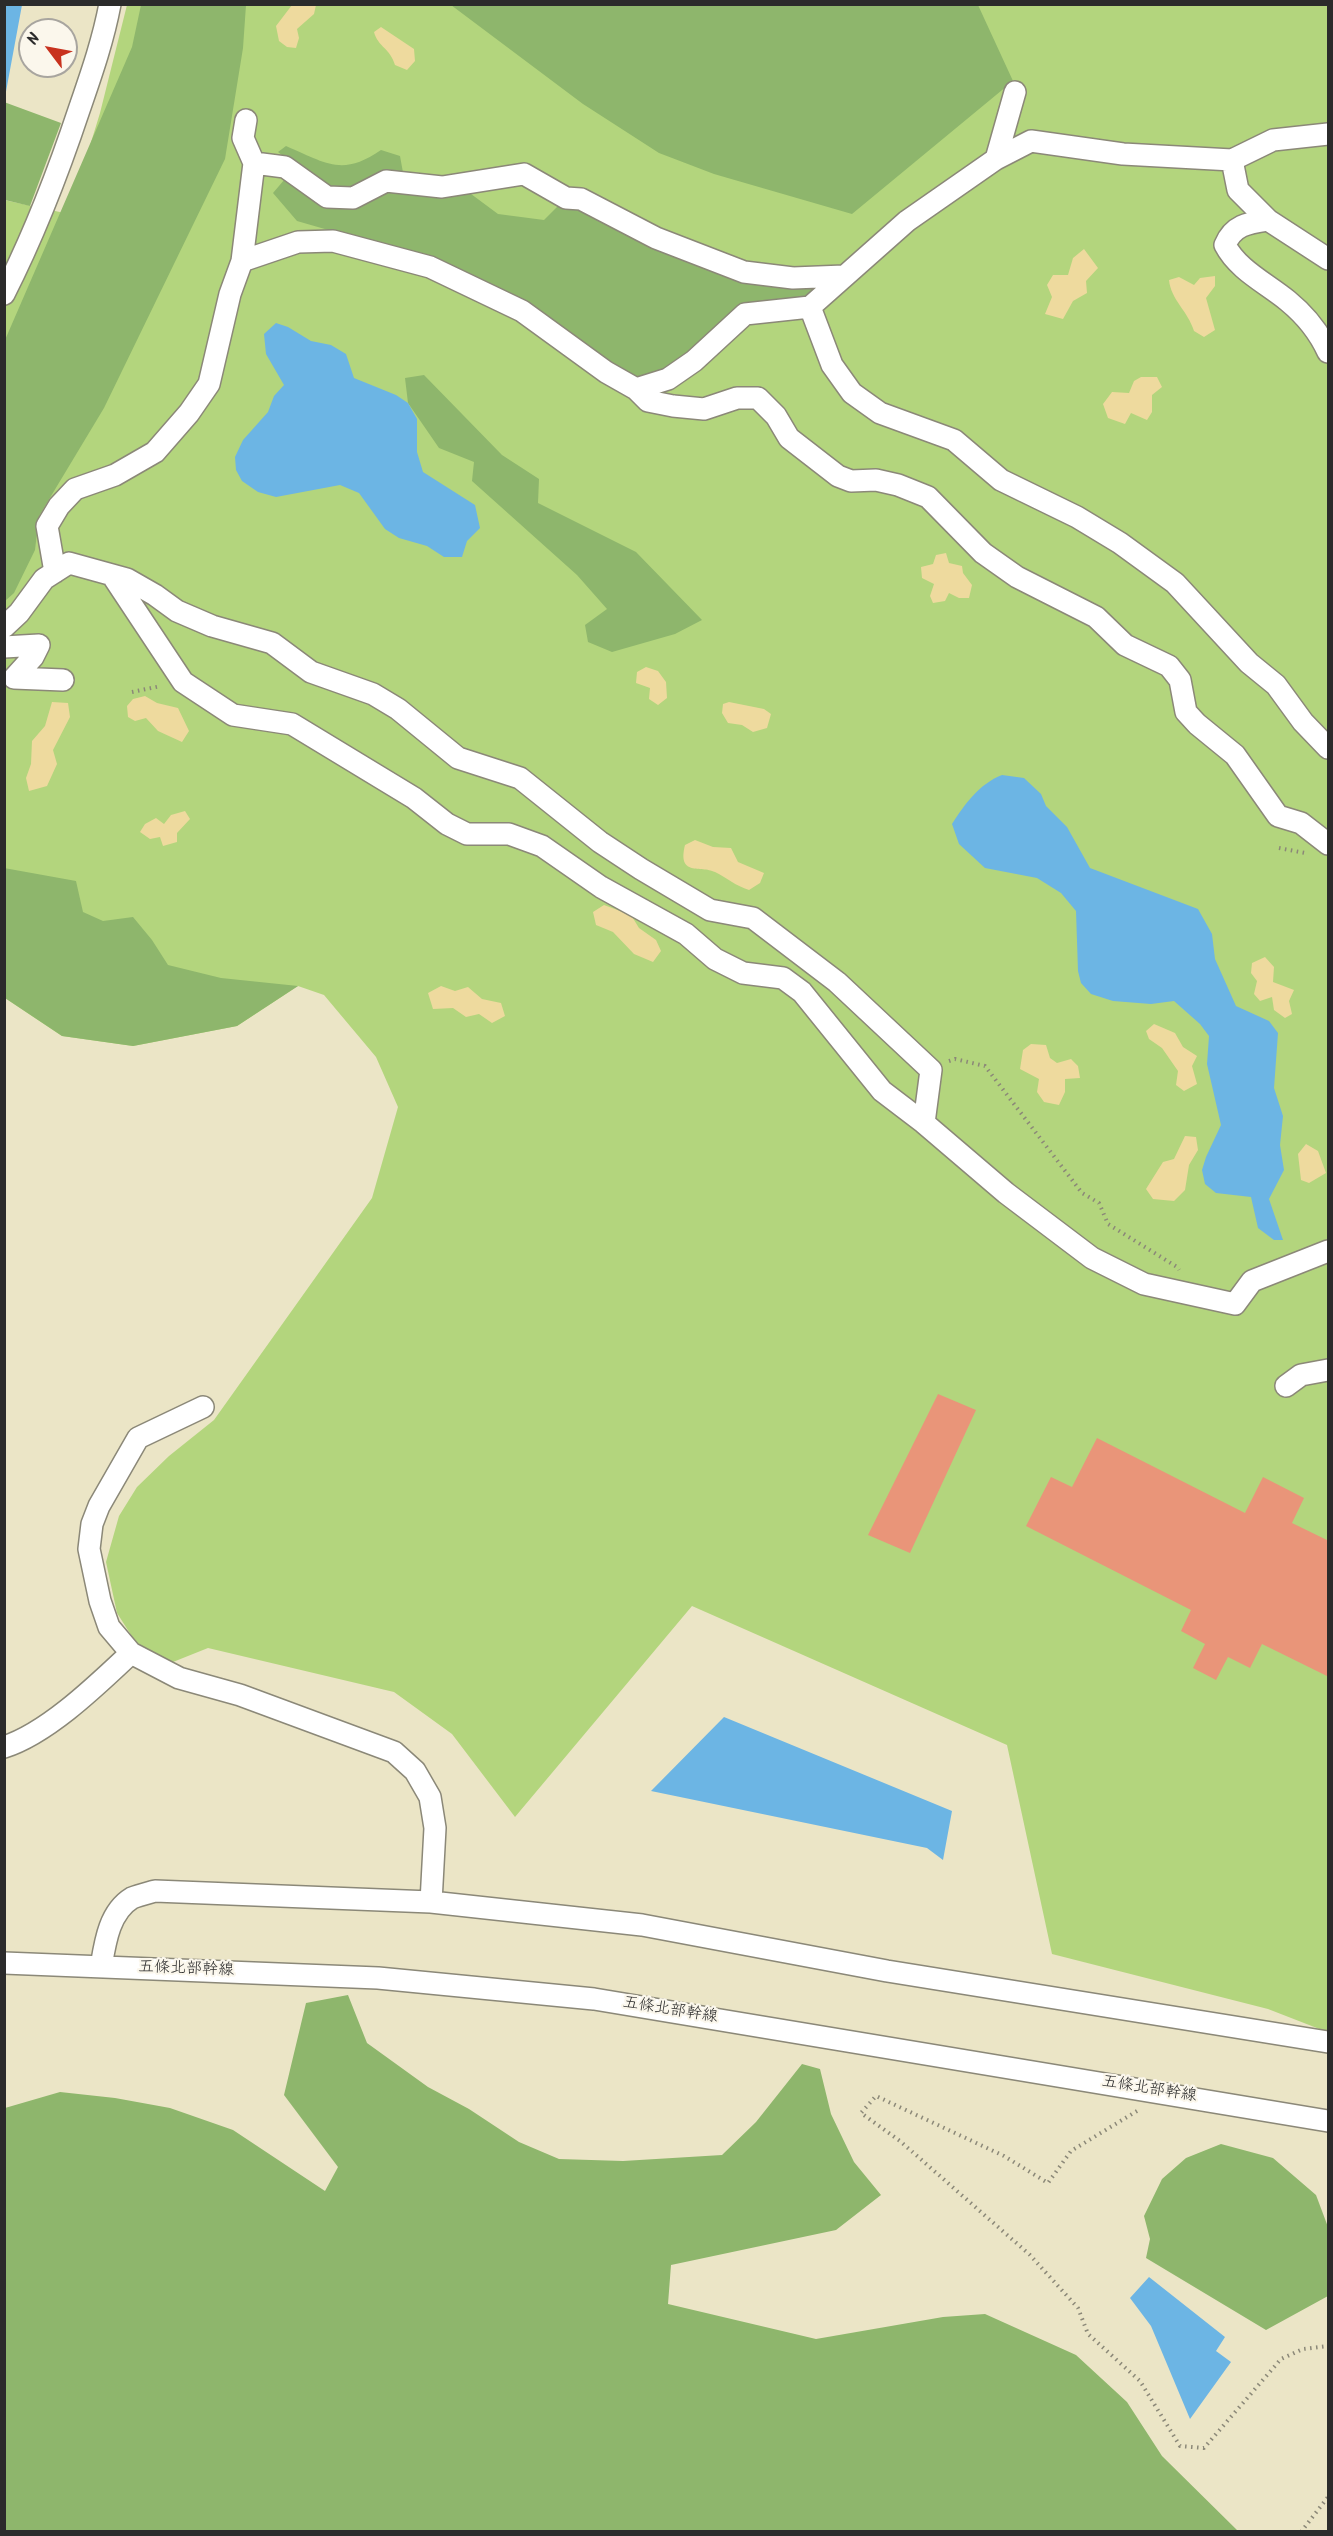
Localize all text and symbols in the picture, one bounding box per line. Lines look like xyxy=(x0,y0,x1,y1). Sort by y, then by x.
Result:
north arrow xyxy=(18,18,78,78)
text: N xyxy=(21,28,47,50)
street label: 五條北部幹線 xyxy=(138,1959,234,1981)
street label: 五條北部幹線 xyxy=(621,1994,719,2028)
street label: 五條北部幹線 xyxy=(1100,2073,1198,2107)

